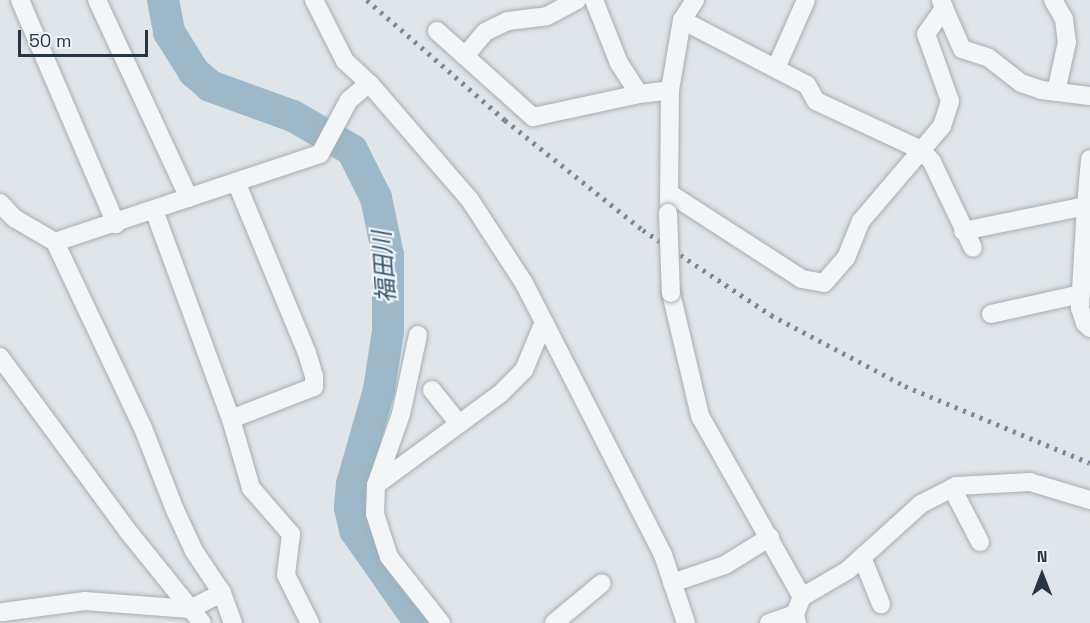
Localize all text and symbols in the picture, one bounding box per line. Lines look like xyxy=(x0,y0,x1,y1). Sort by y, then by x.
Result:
scale bar xyxy=(21,18,152,56)
text: 50 m xyxy=(29,29,71,52)
water label: 福田川 xyxy=(367,230,401,304)
north arrow xyxy=(1012,545,1072,605)
text: N xyxy=(1037,546,1047,567)

